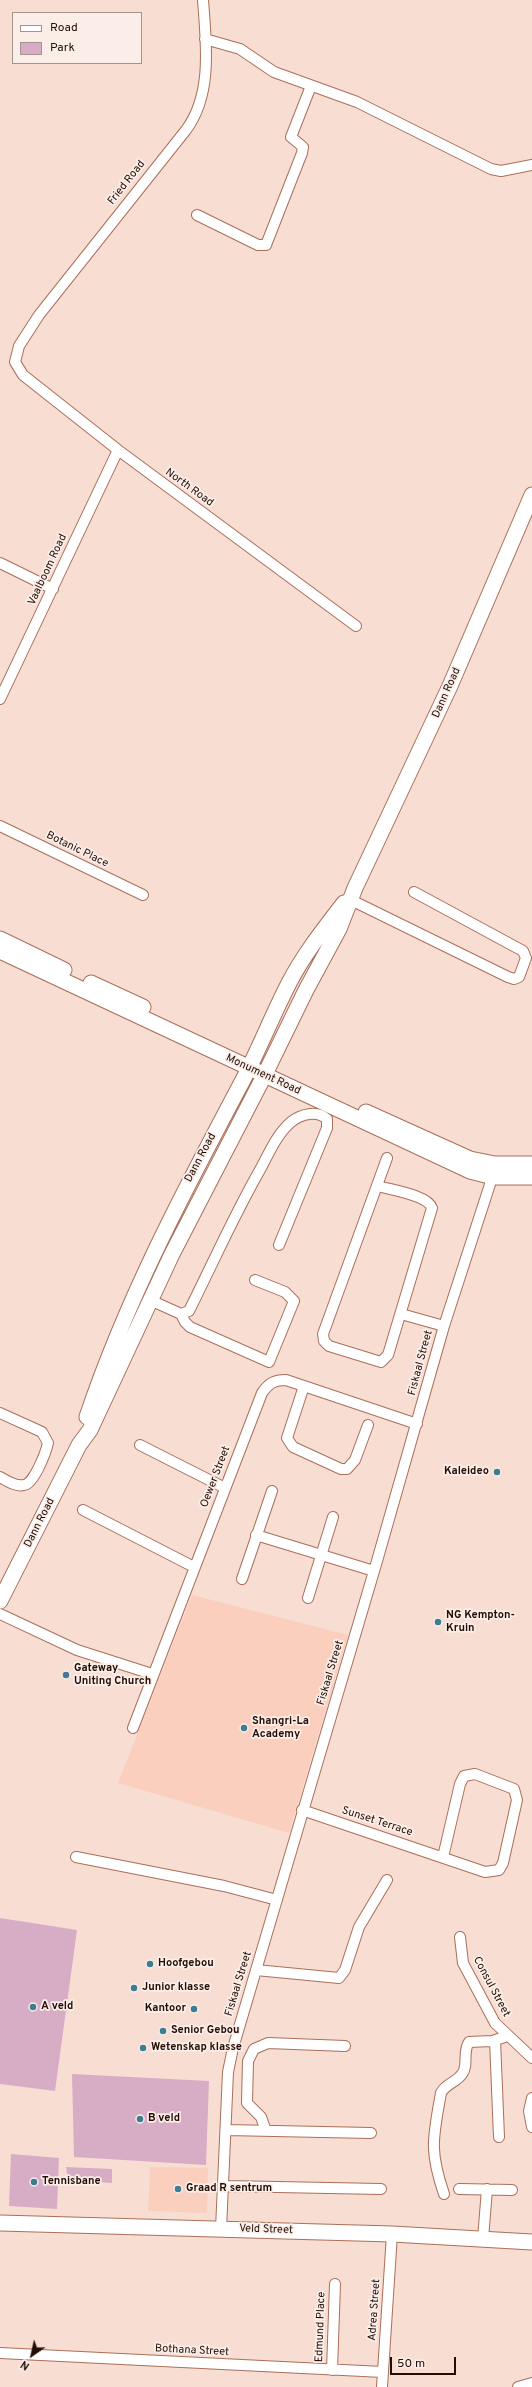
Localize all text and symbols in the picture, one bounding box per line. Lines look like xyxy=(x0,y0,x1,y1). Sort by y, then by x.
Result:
legend xyxy=(12,12,142,64)
text: Road xyxy=(50,20,78,36)
text: Park xyxy=(50,40,75,56)
street label: Fried Road xyxy=(106,158,148,208)
street label: North Road xyxy=(162,466,216,510)
street label: Vaalboom Road xyxy=(26,532,70,608)
street label: Dann Road xyxy=(430,666,464,720)
street label: Botanic Place xyxy=(44,829,110,871)
street label: Monument Road xyxy=(223,1052,303,1098)
street label: Dann Road xyxy=(183,1131,219,1185)
street label: Fiskaal Street xyxy=(406,1329,436,1397)
street label: Oewer Street xyxy=(198,1444,234,1510)
place label: Kaleideo xyxy=(444,1465,489,1479)
marker: Kaleideo xyxy=(492,1467,502,1477)
street label: Dann Road xyxy=(22,1496,58,1550)
place label: NG Kempton- Kruin xyxy=(446,1609,515,1635)
marker: NG Kempton- Kruin xyxy=(433,1617,443,1627)
street label: Fiskaal Street xyxy=(315,1639,347,1707)
place label: Gateway Uniting Church xyxy=(74,1662,151,1688)
marker: Gateway Uniting Church xyxy=(61,1670,71,1680)
place label: Shangri-La Academy xyxy=(252,1715,309,1741)
marker: Shangri-La Academy xyxy=(239,1723,249,1733)
street label: Sunset Terrace xyxy=(340,1804,414,1840)
street label: Fiskaal Street xyxy=(223,1950,255,2018)
street label: Consul Street xyxy=(470,1955,512,2019)
place label: Hoofgebou xyxy=(158,1957,214,1971)
marker: Hoofgebou xyxy=(145,1959,155,1969)
place label: Junior klasse xyxy=(142,1981,210,1995)
marker: Junior klasse xyxy=(129,1983,139,1993)
place label: A veld xyxy=(41,2000,73,2014)
marker: A veld xyxy=(28,2002,38,2012)
place label: Kantoor xyxy=(145,2002,186,2016)
marker: Kantoor xyxy=(189,2004,199,2014)
place label: Senior Gebou xyxy=(171,2024,240,2038)
marker: Senior Gebou xyxy=(158,2026,168,2036)
place label: Wetenskap klasse xyxy=(151,2041,242,2055)
marker: Wetenskap klasse xyxy=(138,2043,148,2053)
place label: B veld xyxy=(148,2112,180,2126)
marker: B veld xyxy=(135,2114,145,2124)
place label: Tennisbane xyxy=(42,2175,101,2189)
marker: Tennisbane xyxy=(29,2177,39,2187)
place label: Graad R sentrum xyxy=(186,2182,272,2196)
marker: Graad R sentrum xyxy=(173,2184,183,2194)
street label: Veld Street xyxy=(239,2222,293,2238)
street label: Adrea Street xyxy=(366,2279,384,2341)
street label: Edmund Place xyxy=(313,2292,329,2362)
north arrow xyxy=(12,2335,52,2375)
street label: Bothana Street xyxy=(155,2342,229,2360)
scale bar xyxy=(392,2349,458,2375)
text: 50 m xyxy=(397,2356,425,2372)
text: N xyxy=(18,2357,32,2373)

